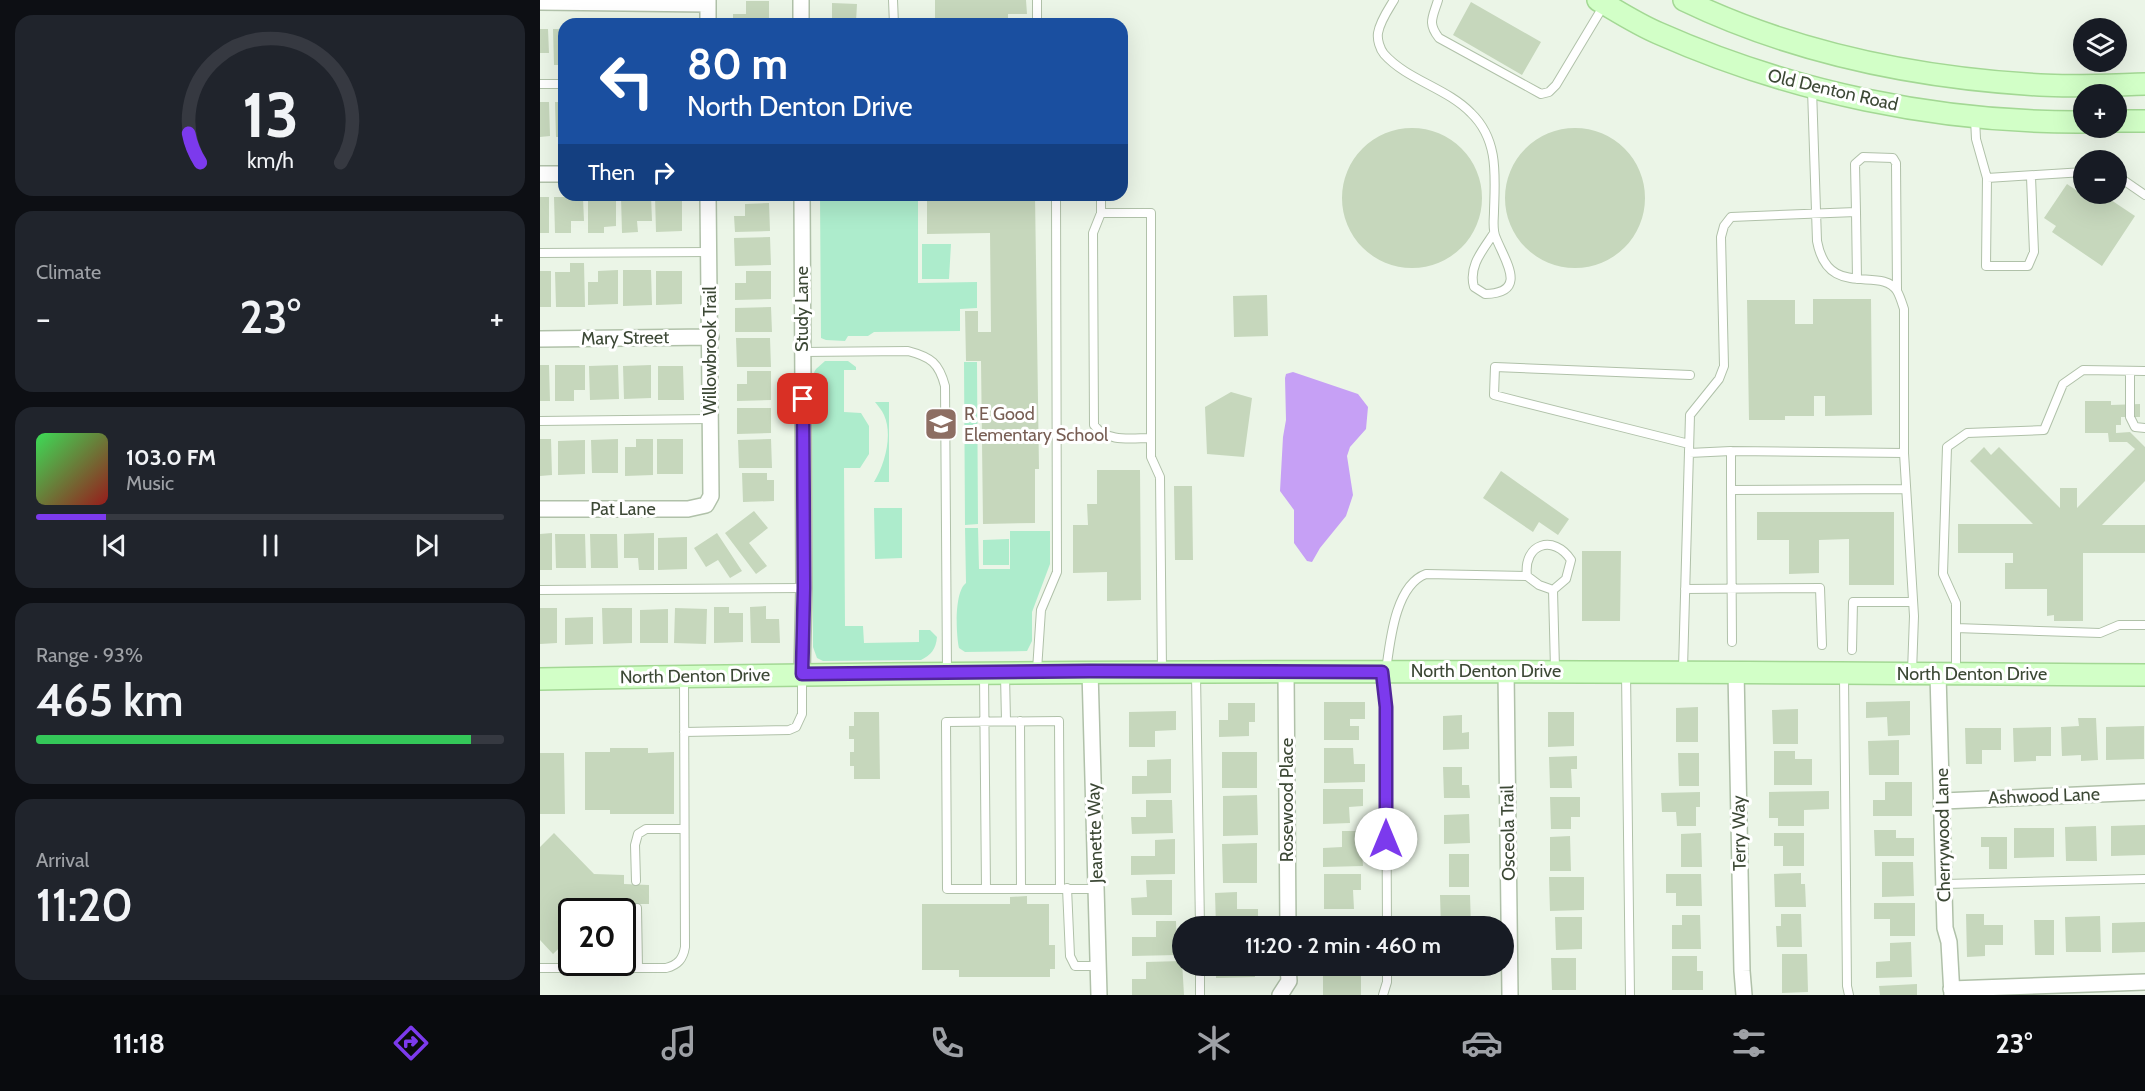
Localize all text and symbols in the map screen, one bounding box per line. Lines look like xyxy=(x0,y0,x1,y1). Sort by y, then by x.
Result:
map controls xyxy=(2073,18,2127,204)
button: layers xyxy=(2073,18,2127,72)
text: 80 m xyxy=(687,38,788,90)
icon: left xyxy=(588,42,666,120)
street label: Old Denton Road xyxy=(1766,64,1900,116)
text: 13 xyxy=(242,77,298,153)
button: + xyxy=(2073,84,2127,138)
text: North Denton Drive xyxy=(687,90,913,123)
text: km/h xyxy=(247,147,293,173)
button: − xyxy=(2073,150,2127,204)
icon: right xyxy=(647,156,680,189)
text: Then xyxy=(588,159,635,186)
text: Climate xyxy=(36,260,101,284)
street label: Study Lane xyxy=(791,266,813,352)
street label: Willowbrook Trail xyxy=(699,285,721,416)
text: 23° xyxy=(239,290,301,344)
text: − xyxy=(36,298,51,338)
text: + xyxy=(489,298,504,338)
street label: Mary Street xyxy=(581,326,669,350)
pin xyxy=(777,373,828,424)
icon: arrive xyxy=(786,382,819,415)
place label: R E Good Elementary School xyxy=(964,403,1109,446)
school or university icon: R E Good Elementary School xyxy=(923,406,959,442)
text: 103.0 FM xyxy=(126,444,216,471)
text: Music xyxy=(126,471,174,495)
street label: Pat Lane xyxy=(590,498,656,520)
icon: previous xyxy=(98,529,131,562)
icon: pause xyxy=(254,529,287,562)
icon: next xyxy=(410,529,443,562)
text: Range · 93% xyxy=(36,643,143,667)
street label: North Denton Drive xyxy=(1411,660,1561,682)
street label: North Denton Drive xyxy=(1897,663,2047,685)
street label: North Denton Drive xyxy=(620,664,770,688)
text: 465 km xyxy=(36,673,183,727)
street label: Rosewood Place xyxy=(1276,738,1298,862)
street label: Cherrywood Lane xyxy=(1931,768,1955,902)
street label: Jeanette Way xyxy=(1082,782,1108,885)
street label: Ashwood Lane xyxy=(1988,783,2100,809)
street label: Osceola Trail xyxy=(1496,784,1520,881)
street label: Terry Way xyxy=(1727,795,1751,871)
position arrow xyxy=(1354,807,1418,871)
text: Arrival xyxy=(36,848,89,872)
text: 11:20 xyxy=(36,878,133,932)
speed limit sign: 20 xyxy=(558,898,636,976)
text: 11:20 · 2 min · 460 m xyxy=(1245,932,1441,959)
icon: directions xyxy=(390,1022,432,1064)
icon: music xyxy=(658,1022,700,1064)
icon: phone xyxy=(926,1022,968,1064)
icon: climate xyxy=(1193,1022,1235,1064)
icon: car xyxy=(1461,1022,1503,1064)
icon: filters xyxy=(1728,1022,1770,1064)
text: 11:18 xyxy=(113,1027,165,1060)
text: 23° xyxy=(1996,1027,2032,1060)

